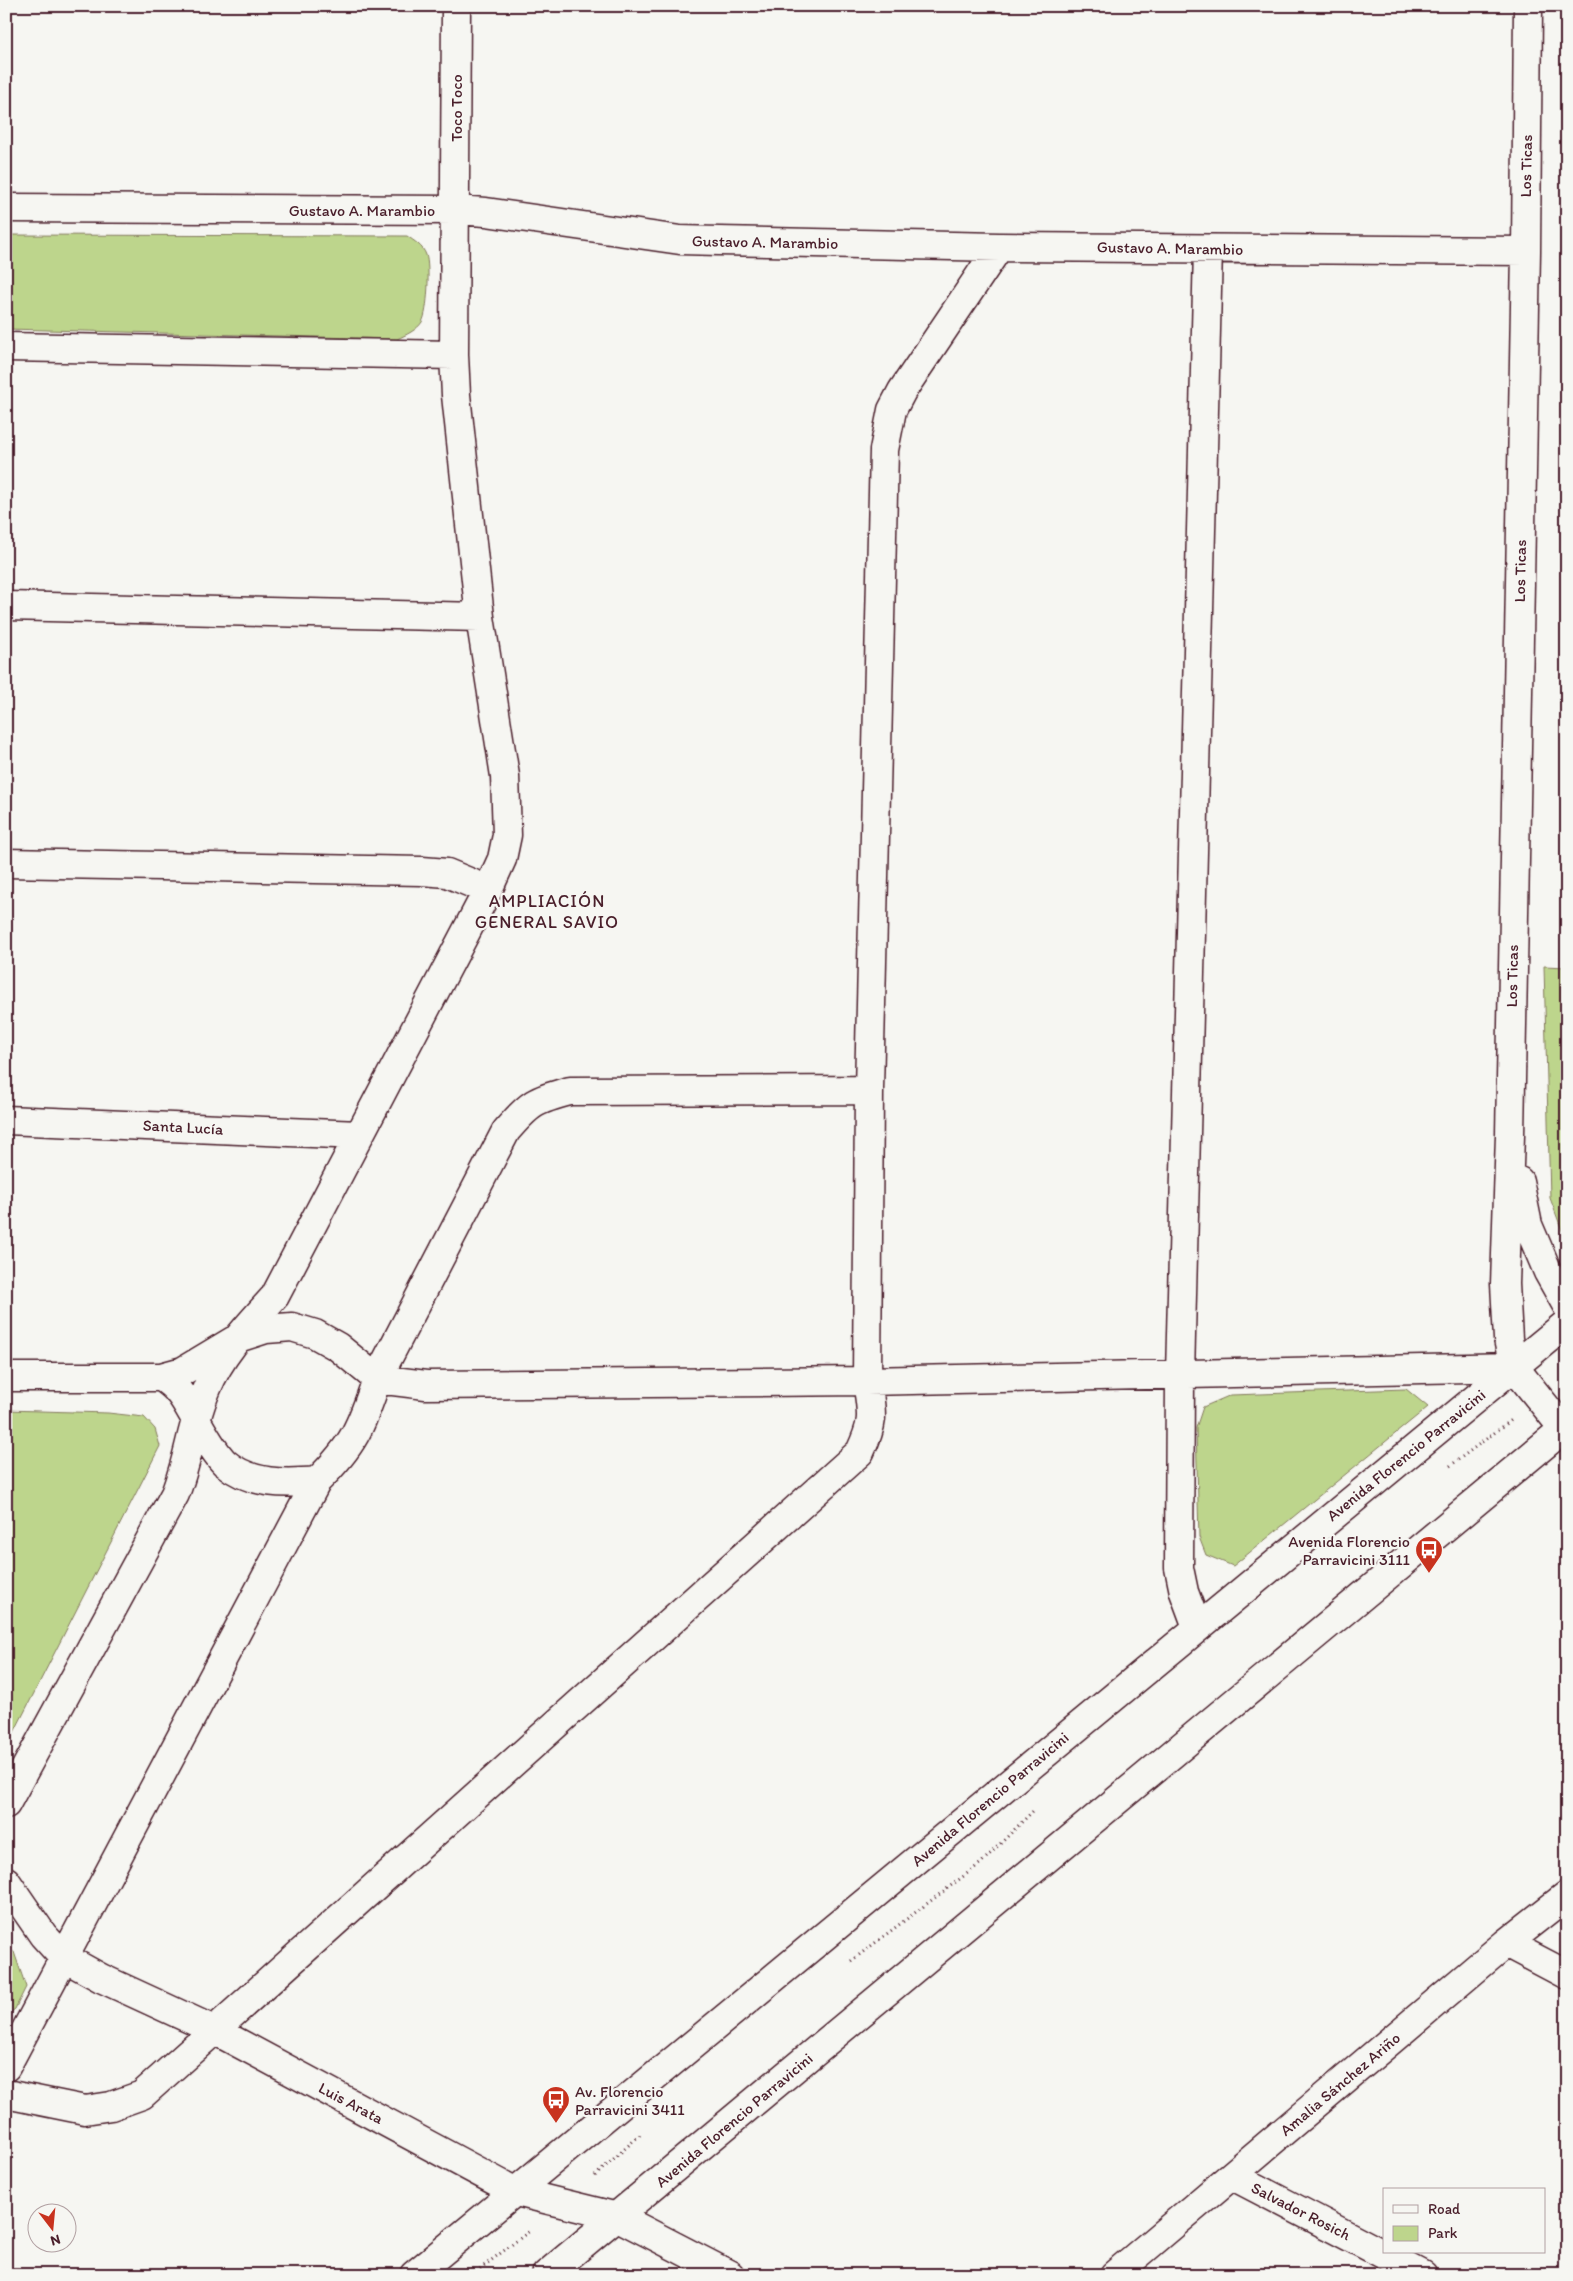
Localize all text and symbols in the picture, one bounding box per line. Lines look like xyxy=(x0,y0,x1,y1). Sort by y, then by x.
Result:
street label: Toco Toco xyxy=(447,74,466,142)
street label: Los Ticas xyxy=(1516,134,1536,198)
street label: Gustavo A. Marambio xyxy=(289,201,435,220)
street label: Gustavo A. Marambio xyxy=(692,231,838,253)
street label: Gustavo A. Marambio xyxy=(1097,237,1243,259)
street label: Los Ticas xyxy=(1510,539,1530,603)
district label: AMPLIACIÓN GENERAL SAVIO xyxy=(475,890,619,933)
street label: Los Ticas xyxy=(1502,944,1522,1008)
street label: Santa Lucía xyxy=(142,1115,224,1139)
street label: Avenida Florencio Parravicini xyxy=(1323,1385,1489,1525)
place label: Avenida Florencio Parravicini 3111 xyxy=(1288,1532,1411,1569)
bus stop icon: Avenida Florencio Parravicini 3111 xyxy=(1414,1535,1444,1574)
street label: Avenida Florencio Parravicini xyxy=(908,1728,1072,1870)
street label: Amalia Sánchez Ariño xyxy=(1276,2028,1404,2140)
street label: Avenida Florencio Parravicini xyxy=(652,2049,816,2191)
street label: Luis Arata xyxy=(315,2078,387,2128)
place label: Av. Florencio Parravicini 3411 xyxy=(575,2082,685,2119)
bus stop icon: Av. Florencio Parravicini 3411 xyxy=(541,2085,571,2124)
street label: Salvador Rosich xyxy=(1248,2178,1354,2244)
legend xyxy=(1383,2188,1546,2254)
text: Road xyxy=(1428,2200,1461,2218)
north arrow xyxy=(28,2204,78,2254)
text: Park xyxy=(1428,2224,1458,2242)
text: N xyxy=(49,2231,62,2249)

